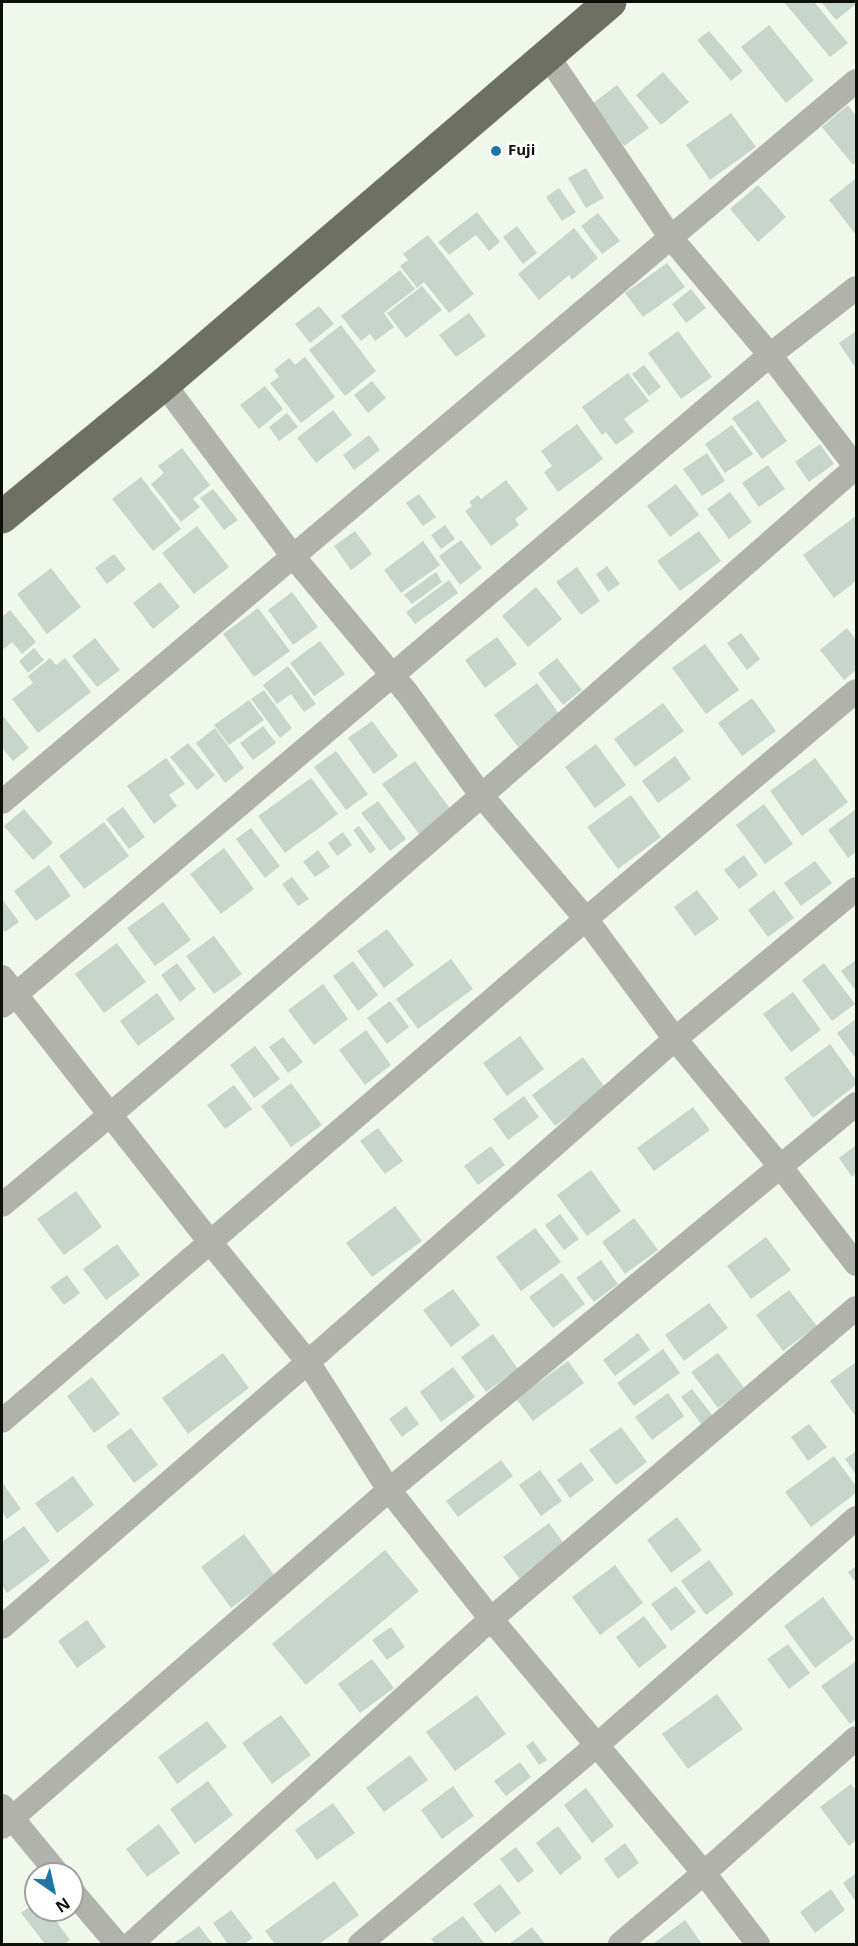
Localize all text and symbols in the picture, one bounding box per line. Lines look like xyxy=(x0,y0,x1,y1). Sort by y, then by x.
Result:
place label: Fuji xyxy=(508,142,535,160)
marker: Fuji xyxy=(489,144,503,158)
north arrow xyxy=(24,1862,84,1922)
text: N xyxy=(51,1893,74,1918)

